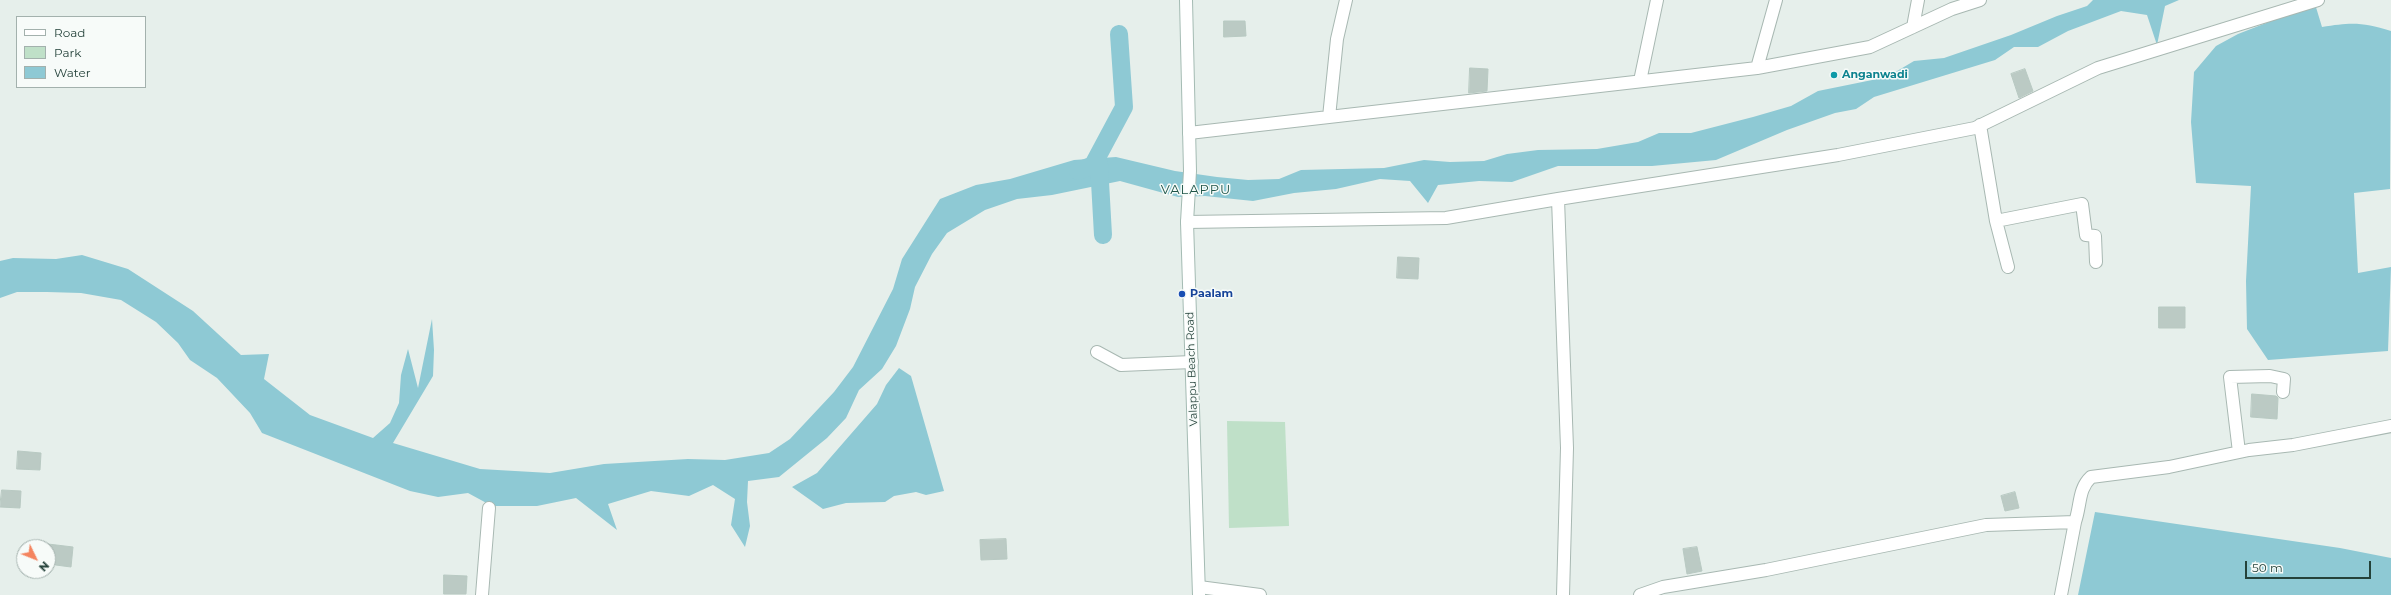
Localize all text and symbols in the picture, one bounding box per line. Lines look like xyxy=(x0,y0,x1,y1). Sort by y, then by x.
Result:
legend xyxy=(16,16,146,88)
text: Road xyxy=(54,25,85,40)
text: Park xyxy=(54,45,81,60)
text: Water xyxy=(54,65,90,80)
place label: Anganwadi xyxy=(1842,68,1908,82)
marker: Anganwadi xyxy=(1829,70,1839,80)
district label: VALAPPU xyxy=(1161,182,1231,198)
place label: Paalam xyxy=(1190,287,1233,301)
marker: Paalam xyxy=(1177,289,1187,299)
street label: Valappu Beach Road xyxy=(1183,311,1201,427)
north arrow xyxy=(16,539,56,579)
scale bar xyxy=(2247,553,2373,579)
text: N xyxy=(36,558,52,575)
text: 50 m xyxy=(2252,560,2283,575)

